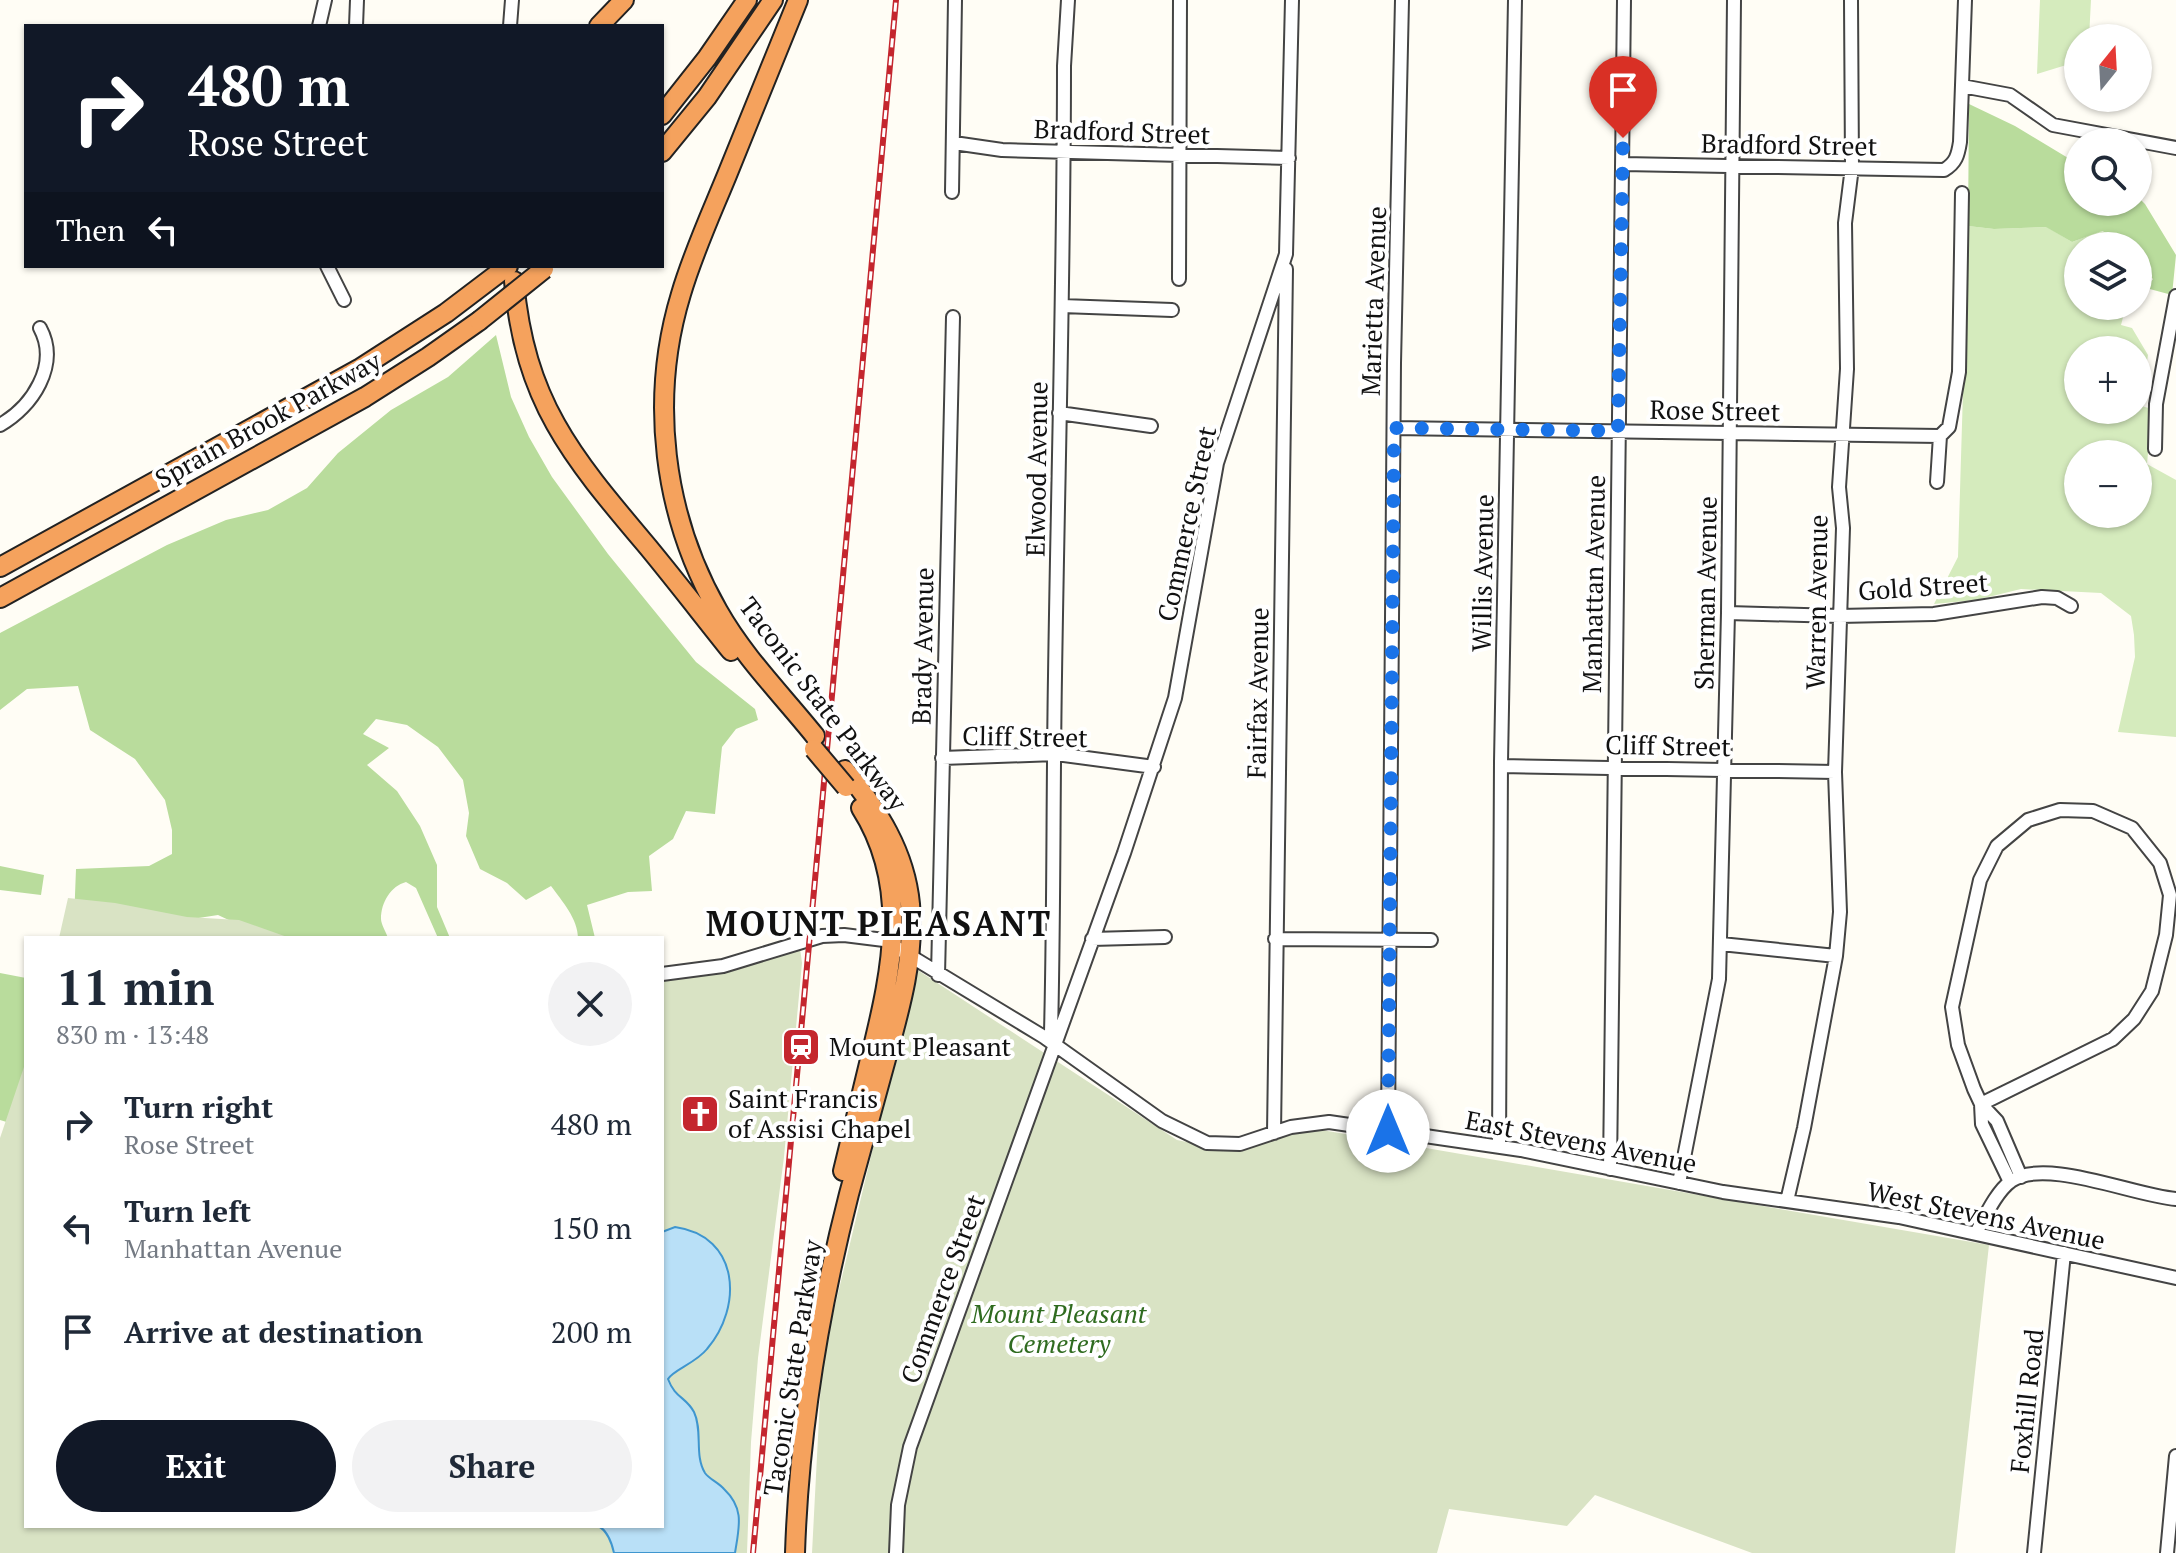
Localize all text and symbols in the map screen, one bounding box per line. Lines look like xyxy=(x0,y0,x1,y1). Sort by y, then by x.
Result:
north arrow xyxy=(2064,24,2152,112)
map controls xyxy=(2064,24,2152,528)
text: 480 m xyxy=(188,48,350,122)
icon: right xyxy=(56,56,160,160)
pin xyxy=(1589,56,1657,138)
icon: arrive xyxy=(1601,68,1645,112)
street label: Bradford Street xyxy=(1033,111,1211,151)
text: Rose Street xyxy=(188,119,369,166)
street label: Bradford Street xyxy=(1701,125,1878,163)
button: search xyxy=(2064,128,2152,216)
street label: Marietta Avenue xyxy=(1353,205,1393,396)
icon: left xyxy=(141,208,185,252)
text: Then xyxy=(56,210,125,250)
button: layers xyxy=(2064,232,2152,320)
button: + xyxy=(2064,336,2152,424)
street label: Sprain Brook Parkway xyxy=(149,343,387,495)
street label: Elwood Avenue xyxy=(1017,381,1055,557)
street label: Rose Street xyxy=(1649,392,1781,428)
street label: Commerce Street xyxy=(1149,423,1223,625)
button: − xyxy=(2064,440,2152,528)
street label: Manhattan Avenue xyxy=(1574,475,1612,693)
street label: Willis Avenue xyxy=(1464,494,1500,652)
street label: Sherman Avenue xyxy=(1686,496,1724,690)
street label: Warren Avenue xyxy=(1797,514,1835,690)
street label: Gold Street xyxy=(1857,564,1989,608)
street label: Brady Avenue xyxy=(904,567,940,725)
street label: Taconic State Parkway xyxy=(732,590,916,818)
street label: Fairfax Avenue xyxy=(1239,607,1275,779)
street label: Cliff Street xyxy=(962,718,1089,754)
street label: Cliff Street xyxy=(1605,727,1732,763)
district label: MOUNT PLEASANT xyxy=(706,901,1052,946)
text: 11 min xyxy=(56,955,214,1019)
button: close xyxy=(548,962,632,1046)
text: 830 m · 13:48 xyxy=(56,1017,209,1051)
station icon: Mount Pleasant xyxy=(780,1026,822,1068)
place label: Mount Pleasant xyxy=(829,1029,1012,1063)
place label: Saint Francis of Assisi Chapel xyxy=(728,1081,911,1145)
text: Turn right xyxy=(124,1087,273,1127)
position arrow xyxy=(1346,1089,1430,1173)
church icon: Saint Francis of Assisi Chapel xyxy=(679,1093,721,1135)
icon: right xyxy=(56,1102,100,1146)
street label: East Stevens Avenue xyxy=(1463,1102,1700,1180)
text: 480 m xyxy=(551,1104,632,1144)
text: Rose Street xyxy=(124,1127,254,1161)
street label: West Stevens Avenue xyxy=(1864,1173,2108,1257)
street label: Commerce Street xyxy=(892,1189,992,1388)
text: Turn left xyxy=(124,1191,251,1231)
icon: left xyxy=(56,1206,100,1250)
text: 150 m xyxy=(551,1208,632,1248)
text: Manhattan Avenue xyxy=(124,1231,342,1265)
street label: Taconic State Parkway xyxy=(755,1236,829,1498)
park label: Mount Pleasant Cemetery xyxy=(970,1296,1148,1360)
icon: arrive xyxy=(56,1310,100,1354)
text: Arrive at destination xyxy=(124,1312,423,1352)
text: 200 m xyxy=(551,1312,632,1352)
street label: Foxhill Road xyxy=(2002,1327,2050,1475)
button: Exit xyxy=(56,1420,336,1512)
button: Share xyxy=(352,1420,632,1512)

